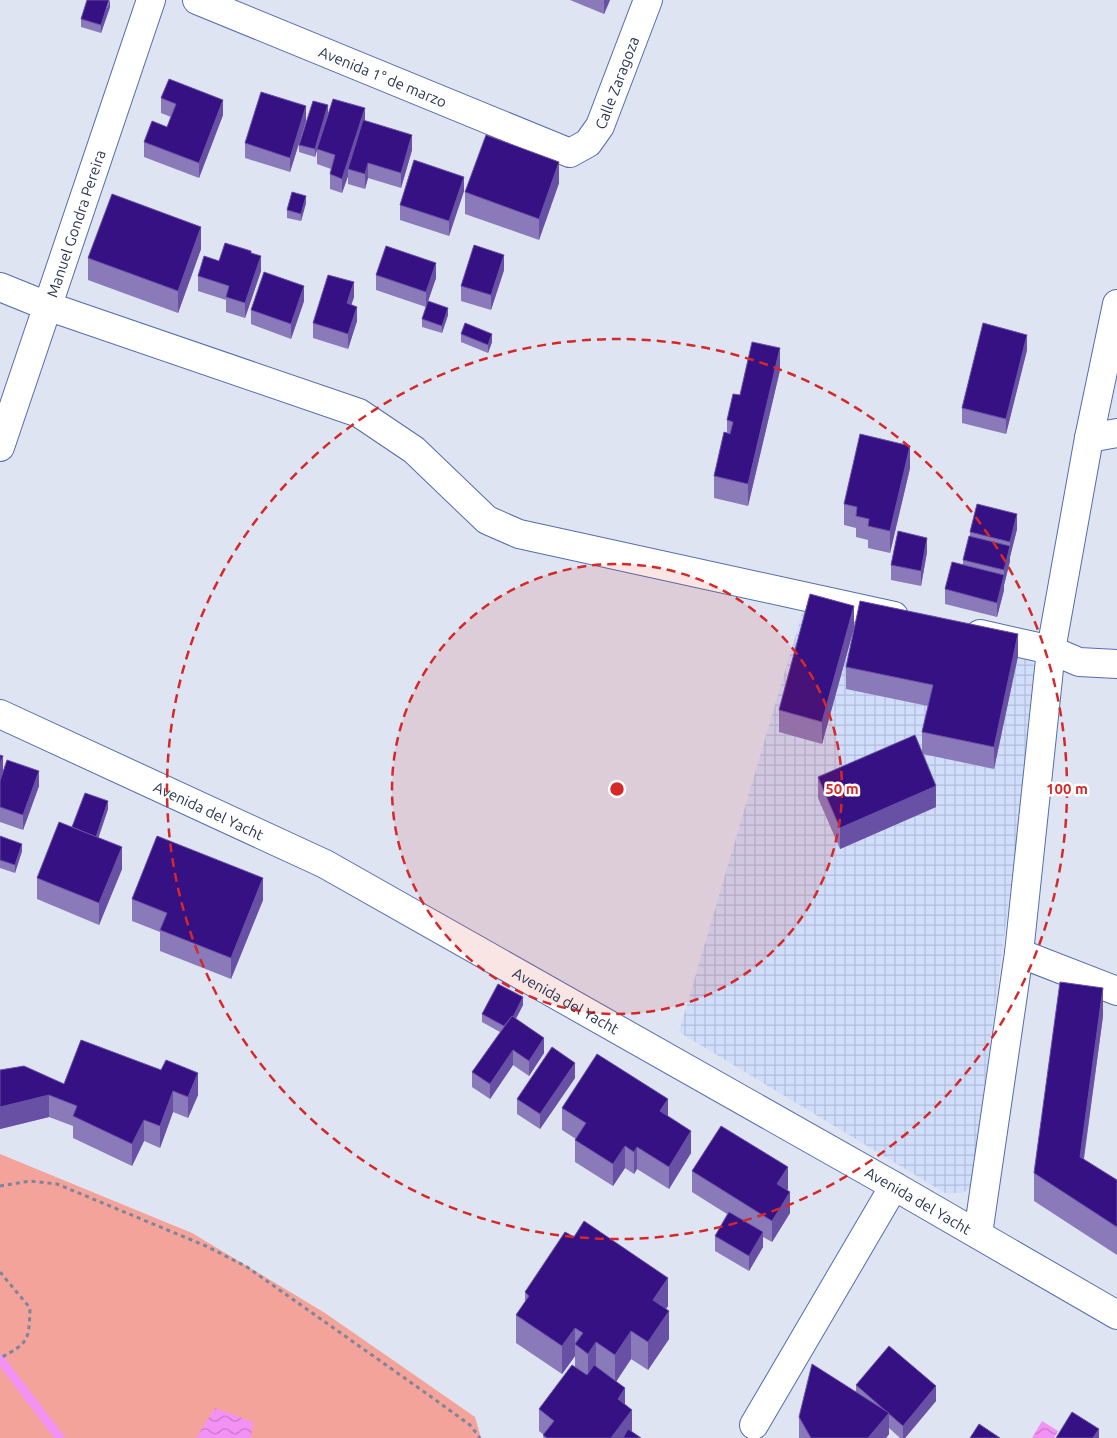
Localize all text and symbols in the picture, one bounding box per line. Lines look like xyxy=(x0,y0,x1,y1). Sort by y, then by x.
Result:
street label: Calle Zaragoza xyxy=(591,34,642,131)
street label: Avenida 1° de marzo xyxy=(317,43,449,110)
street label: Manuel Gondra Pereira xyxy=(43,148,108,299)
street label: Avenida del Yacht xyxy=(151,778,267,843)
centre of rings xyxy=(608,780,626,798)
text: 50 m xyxy=(825,780,859,797)
text: 100 m xyxy=(1046,780,1088,797)
street label: Avenida del Yacht xyxy=(510,964,622,1037)
street label: Avenida del Yacht xyxy=(863,1163,974,1237)

